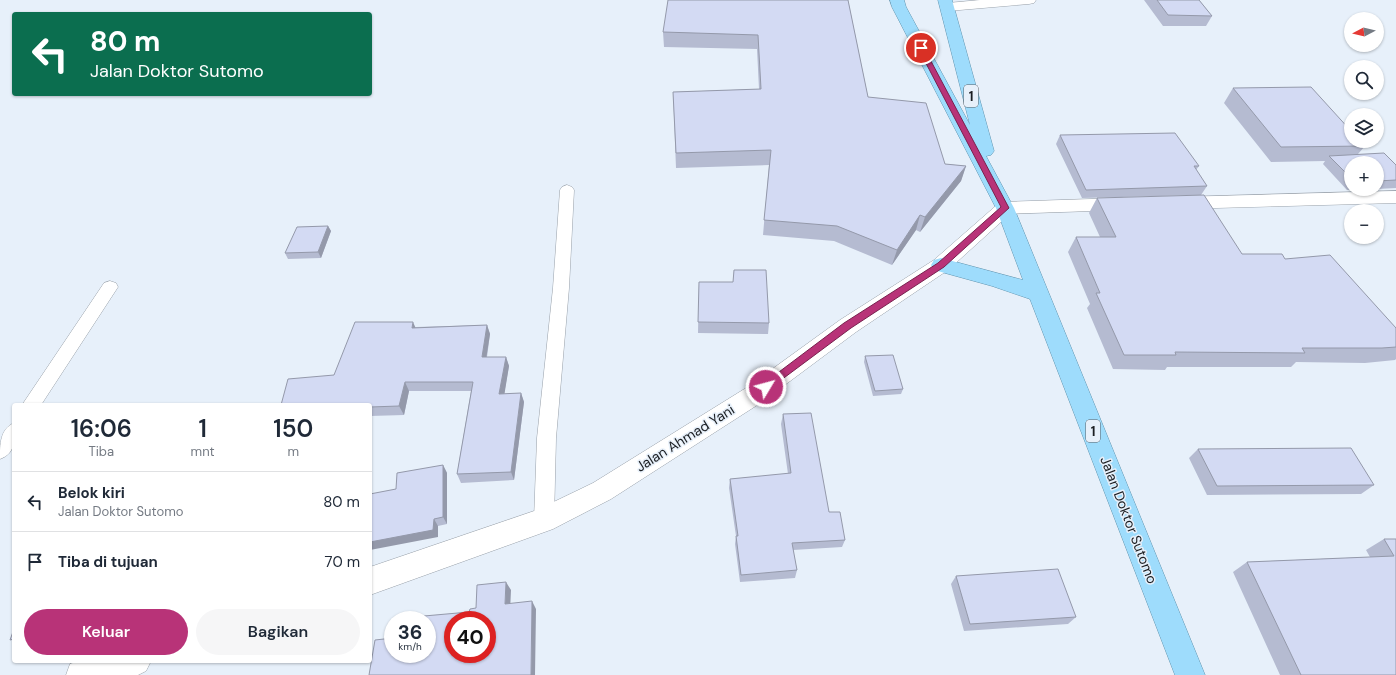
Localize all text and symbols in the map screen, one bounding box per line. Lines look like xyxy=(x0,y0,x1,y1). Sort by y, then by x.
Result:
north arrow xyxy=(1344,12,1384,52)
map controls xyxy=(1344,12,1384,244)
text: 80 m xyxy=(90,23,160,60)
icon: left xyxy=(24,28,76,80)
pin xyxy=(904,31,938,65)
icon: arrive xyxy=(910,37,932,59)
text: Jalan Doktor Sutomo xyxy=(90,59,264,83)
button: search xyxy=(1344,60,1384,100)
road number: 1 xyxy=(964,85,978,107)
button: layers xyxy=(1344,108,1384,148)
button: + xyxy=(1344,156,1384,196)
button: − xyxy=(1344,204,1384,244)
position arrow xyxy=(745,366,787,408)
street label: Jalan Ahmad Yani xyxy=(632,400,738,476)
text: 16:06 xyxy=(71,413,132,444)
text: 1 xyxy=(198,413,207,444)
text: 150 xyxy=(273,413,313,444)
road number: 1 xyxy=(1086,420,1100,442)
text: Tiba xyxy=(88,443,114,460)
text: mnt xyxy=(191,443,215,460)
text: m xyxy=(288,443,299,460)
street label: Jalan Doktor Sutomo xyxy=(1096,454,1162,586)
text: Belok kiri xyxy=(58,483,125,503)
icon: left xyxy=(24,491,46,513)
text: 80 m xyxy=(323,492,360,512)
text: Jalan Doktor Sutomo xyxy=(58,503,183,520)
icon: arrive xyxy=(24,551,46,573)
text: Tiba di tujuan xyxy=(58,552,158,572)
text: 70 m xyxy=(325,552,360,572)
button: Keluar xyxy=(24,609,188,655)
button: Bagikan xyxy=(196,609,360,655)
speed limit sign: 40 xyxy=(444,611,496,663)
text: 36 xyxy=(398,619,422,645)
text: km/h xyxy=(398,640,422,653)

